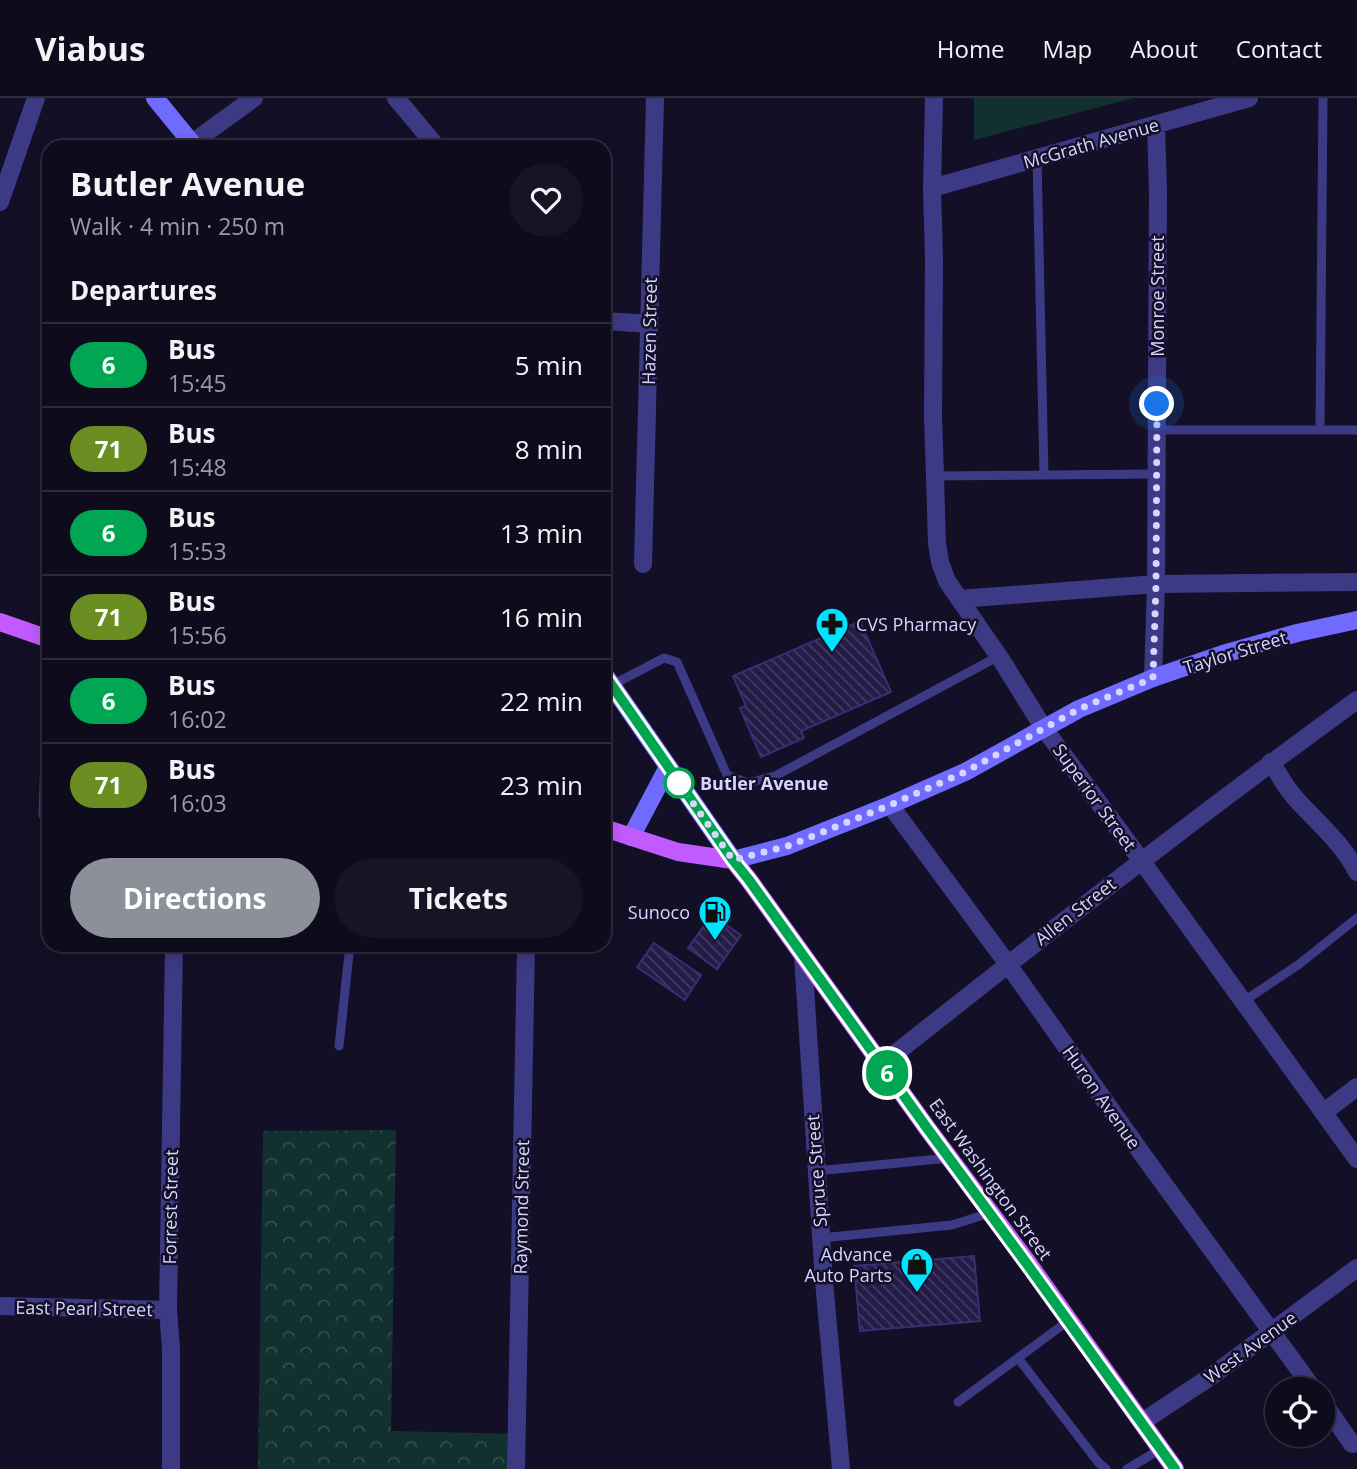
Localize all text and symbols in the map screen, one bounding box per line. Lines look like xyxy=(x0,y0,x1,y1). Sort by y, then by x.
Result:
text: Viabus xyxy=(35,26,145,71)
text: Home xyxy=(937,32,1005,65)
text: Map xyxy=(1043,32,1092,65)
text: About xyxy=(1130,32,1198,65)
text: Contact xyxy=(1236,32,1322,65)
street label: McGrath Avenue xyxy=(1020,112,1162,174)
text: Butler Avenue xyxy=(70,161,305,206)
button: heart xyxy=(509,163,583,237)
text: Walk · 4 min · 250 m xyxy=(70,210,285,242)
street label: Monroe Street xyxy=(1145,235,1169,357)
text: Departures xyxy=(70,272,217,308)
street label: Hazen Street xyxy=(636,277,662,385)
text: Bus xyxy=(168,331,215,367)
text: 5 min xyxy=(515,347,583,383)
text: 6 xyxy=(102,348,115,381)
text: 15:45 xyxy=(168,367,227,399)
your location xyxy=(1139,386,1174,421)
text: Bus xyxy=(168,415,215,451)
text: 8 min xyxy=(515,431,583,467)
text: 71 xyxy=(95,432,122,465)
text: 15:48 xyxy=(168,451,227,483)
text: Bus xyxy=(168,499,215,535)
text: 13 min xyxy=(500,515,583,551)
text: 6 xyxy=(102,516,115,549)
text: 15:53 xyxy=(168,535,227,567)
text: Bus xyxy=(168,583,215,619)
text: 16 min xyxy=(500,599,583,635)
text: 71 xyxy=(95,600,122,633)
pharmacy icon: CVS Pharmacy xyxy=(813,605,851,654)
place label: CVS Pharmacy xyxy=(856,612,977,636)
text: 15:56 xyxy=(168,619,227,651)
street label: Taylor Street xyxy=(1181,625,1289,679)
text: Bus xyxy=(168,667,215,703)
text: 22 min xyxy=(500,683,583,719)
text: 6 xyxy=(102,684,115,717)
text: 16:02 xyxy=(168,703,227,735)
street label: Superior Street xyxy=(1048,739,1142,855)
text: Bus xyxy=(168,751,215,787)
text: 23 min xyxy=(500,767,583,803)
text: 71 xyxy=(95,768,122,801)
marker: Butler Avenue xyxy=(664,768,694,798)
place label: Butler Avenue xyxy=(700,771,828,795)
text: 16:03 xyxy=(168,787,227,819)
button: Directions xyxy=(70,858,320,938)
button: Tickets xyxy=(334,858,583,938)
street label: Allen Street xyxy=(1030,872,1120,950)
fuel station icon: Sunoco xyxy=(696,893,734,942)
place label: Sunoco xyxy=(628,900,690,924)
street label: Huron Avenue xyxy=(1058,1041,1146,1153)
line badge: 6 xyxy=(864,1050,910,1096)
text: 6 xyxy=(880,1056,894,1089)
street label: East Washington Street xyxy=(924,1093,1058,1265)
street label: Spruce Street xyxy=(800,1114,832,1228)
street label: Raymond Street xyxy=(508,1139,534,1275)
street label: Forrest Street xyxy=(157,1149,183,1265)
place label: Advance Auto Parts xyxy=(804,1242,892,1287)
shop icon: Advance Auto Parts xyxy=(898,1245,936,1294)
street label: East Pearl Street xyxy=(15,1295,153,1321)
street label: West Avenue xyxy=(1199,1305,1301,1389)
map controls xyxy=(1265,1377,1335,1447)
button: locate xyxy=(1265,1377,1335,1447)

